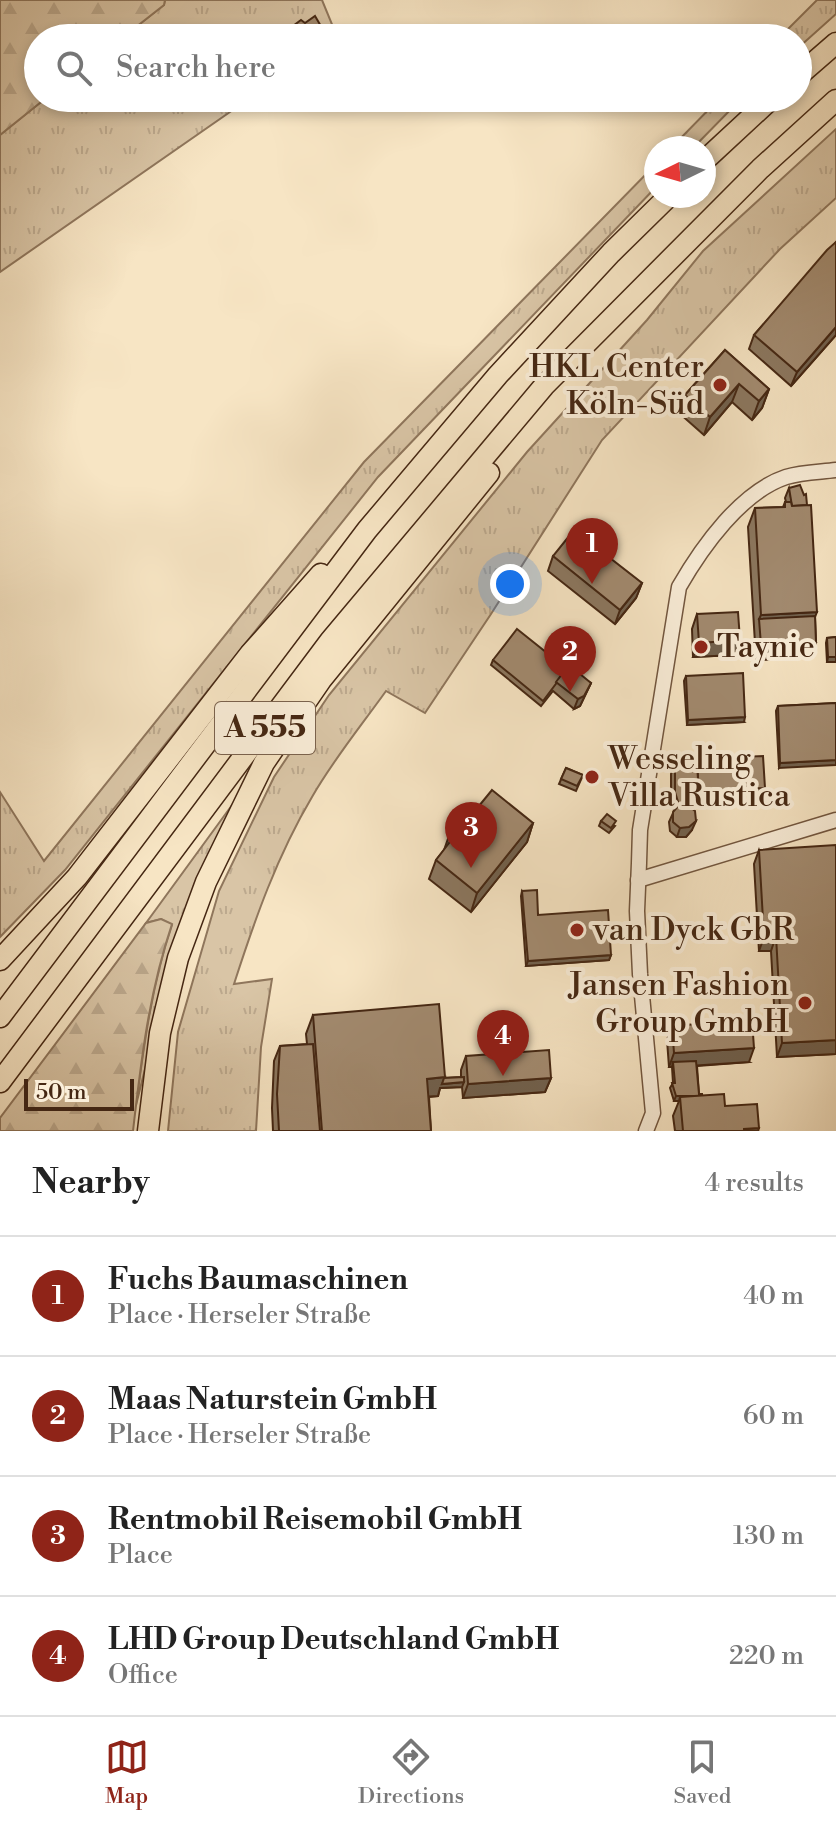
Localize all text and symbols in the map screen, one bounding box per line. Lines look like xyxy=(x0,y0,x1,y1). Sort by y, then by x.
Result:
search box xyxy=(24,24,812,112)
icon: search xyxy=(52,46,96,90)
text: Search here xyxy=(116,49,276,87)
north arrow xyxy=(644,136,716,208)
place label: HKL Center Köln-Süd xyxy=(529,347,704,424)
marker: HKL Center Köln-Süd xyxy=(711,376,729,394)
pin: 1 xyxy=(566,518,618,584)
your location xyxy=(490,564,530,604)
pin: 2 xyxy=(544,626,596,692)
place label: Taynie xyxy=(717,627,815,667)
marker: Taynie xyxy=(692,638,710,656)
road number: A 555 xyxy=(215,702,315,754)
place label: Wesseling Villa Rustica xyxy=(607,739,791,816)
marker: Wesseling Villa Rustica xyxy=(583,768,601,786)
pin: 3 xyxy=(445,802,497,868)
place label: van Dyck GbR xyxy=(592,910,795,950)
marker: van Dyck GbR xyxy=(568,921,586,939)
place label: Jansen Fashion Group GmbH xyxy=(567,965,789,1042)
marker: Jansen Fashion Group GmbH xyxy=(796,994,814,1012)
pin: 4 xyxy=(477,1010,529,1076)
scale bar xyxy=(24,1075,134,1111)
text: 50 m xyxy=(36,1079,87,1106)
text: Nearby xyxy=(32,1162,150,1204)
text: 4 results xyxy=(705,1167,804,1199)
text: Fuchs Baumaschinen xyxy=(108,1261,408,1299)
text: 1 xyxy=(52,1280,64,1312)
text: 40 m xyxy=(743,1280,804,1312)
text: Place · Herseler Straße xyxy=(108,1299,371,1331)
text: Maas Naturstein GmbH xyxy=(108,1381,437,1419)
text: 2 xyxy=(50,1400,66,1432)
text: 60 m xyxy=(743,1400,804,1432)
text: Place · Herseler Straße xyxy=(108,1419,371,1451)
text: Rentmobil Reisemobil GmbH xyxy=(108,1501,522,1539)
text: 3 xyxy=(50,1520,66,1552)
text: 130 m xyxy=(733,1520,804,1552)
text: Place xyxy=(108,1539,173,1571)
text: LHD Group Deutschland GmbH xyxy=(108,1621,559,1659)
text: 4 xyxy=(49,1640,67,1672)
text: 220 m xyxy=(729,1640,804,1672)
text: Office xyxy=(108,1659,178,1691)
tab: Map xyxy=(105,1735,149,1810)
tab: Directions xyxy=(358,1735,464,1810)
tab: Saved xyxy=(674,1735,731,1810)

